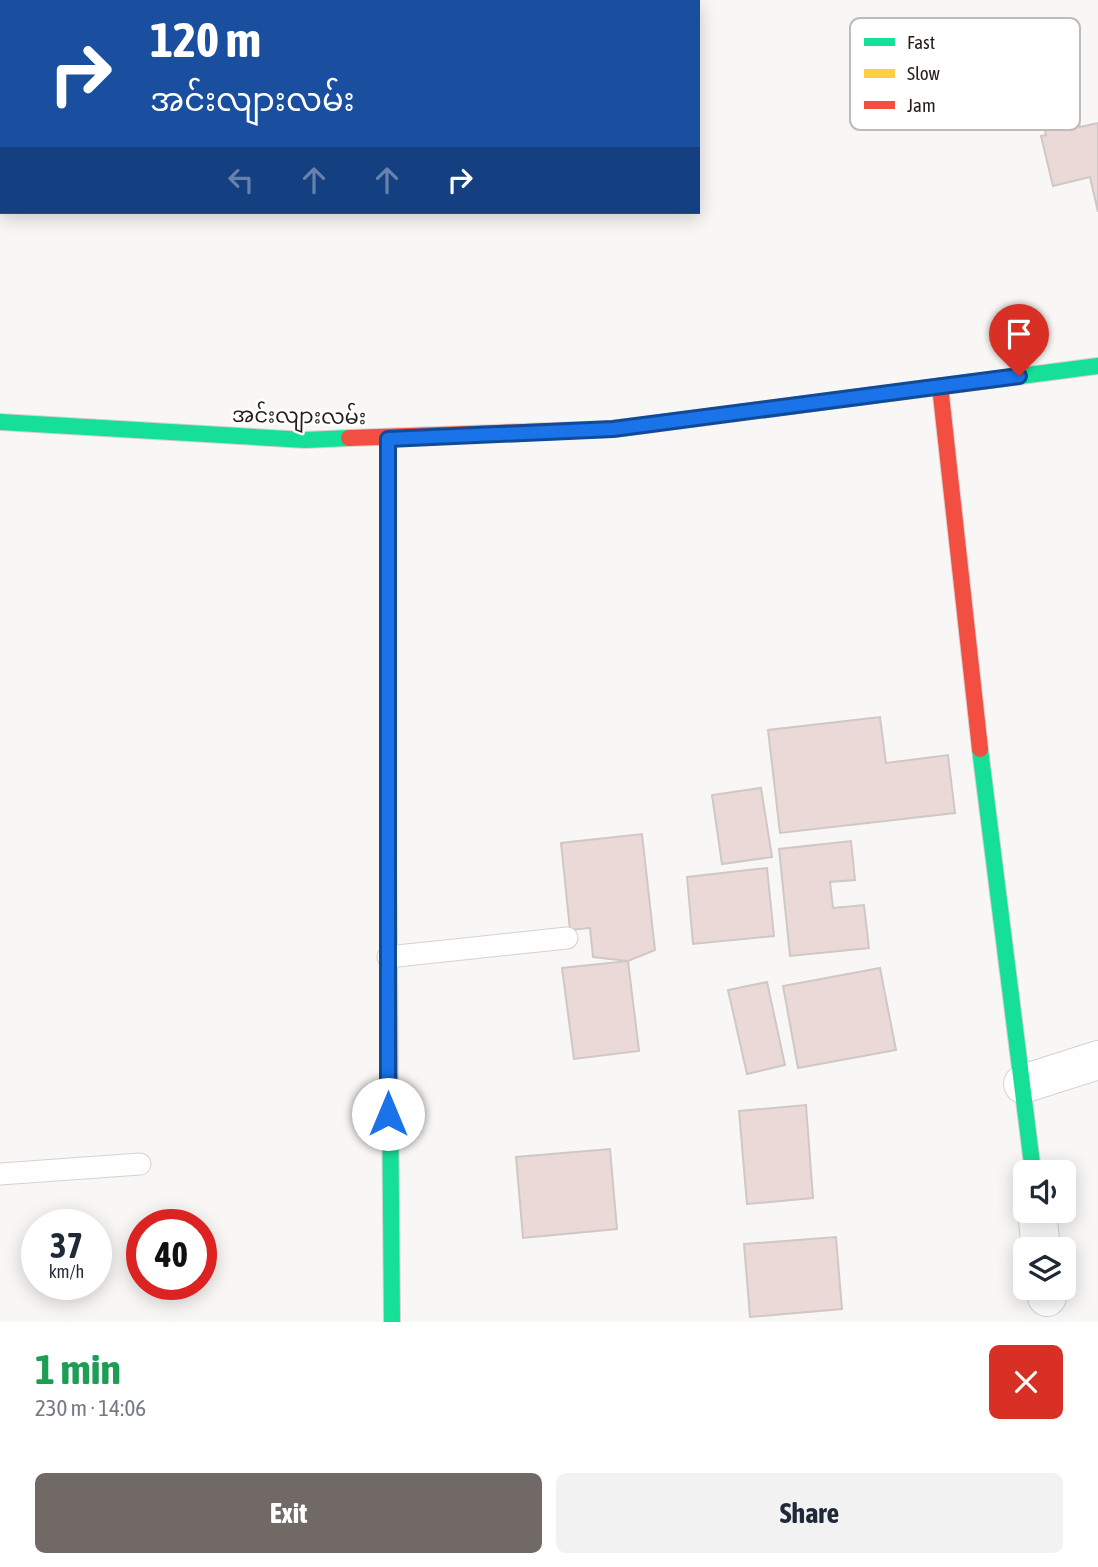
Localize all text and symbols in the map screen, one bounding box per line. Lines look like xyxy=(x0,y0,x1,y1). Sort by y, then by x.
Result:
text: 120 m xyxy=(150,11,261,67)
legend xyxy=(850,18,1080,130)
icon: right xyxy=(35,28,126,119)
text: Fast xyxy=(907,31,935,53)
text: Slow xyxy=(907,62,941,84)
text: အင်းလျားလမ်း xyxy=(150,81,355,118)
text: Jam xyxy=(907,94,936,116)
icon: left xyxy=(222,161,260,199)
icon: ahead xyxy=(295,161,333,199)
icon: ahead xyxy=(368,161,406,199)
icon: right xyxy=(441,161,479,199)
pin xyxy=(989,304,1049,376)
icon: arrive xyxy=(1000,315,1038,353)
street label: အင်းလျားလမ်း xyxy=(232,399,366,435)
position arrow xyxy=(351,1077,425,1151)
map controls xyxy=(1013,1160,1076,1300)
button: sound xyxy=(1013,1160,1076,1223)
speed limit sign: 40 xyxy=(126,1209,217,1300)
text: 37 xyxy=(50,1225,83,1265)
button: layers xyxy=(1013,1237,1076,1300)
text: km/h xyxy=(49,1261,84,1282)
text: 1 min xyxy=(35,1345,121,1393)
button: close xyxy=(989,1345,1063,1419)
text: 230 m · 14:06 xyxy=(35,1395,146,1421)
button: Exit xyxy=(35,1473,542,1553)
button: Share xyxy=(556,1473,1063,1553)

